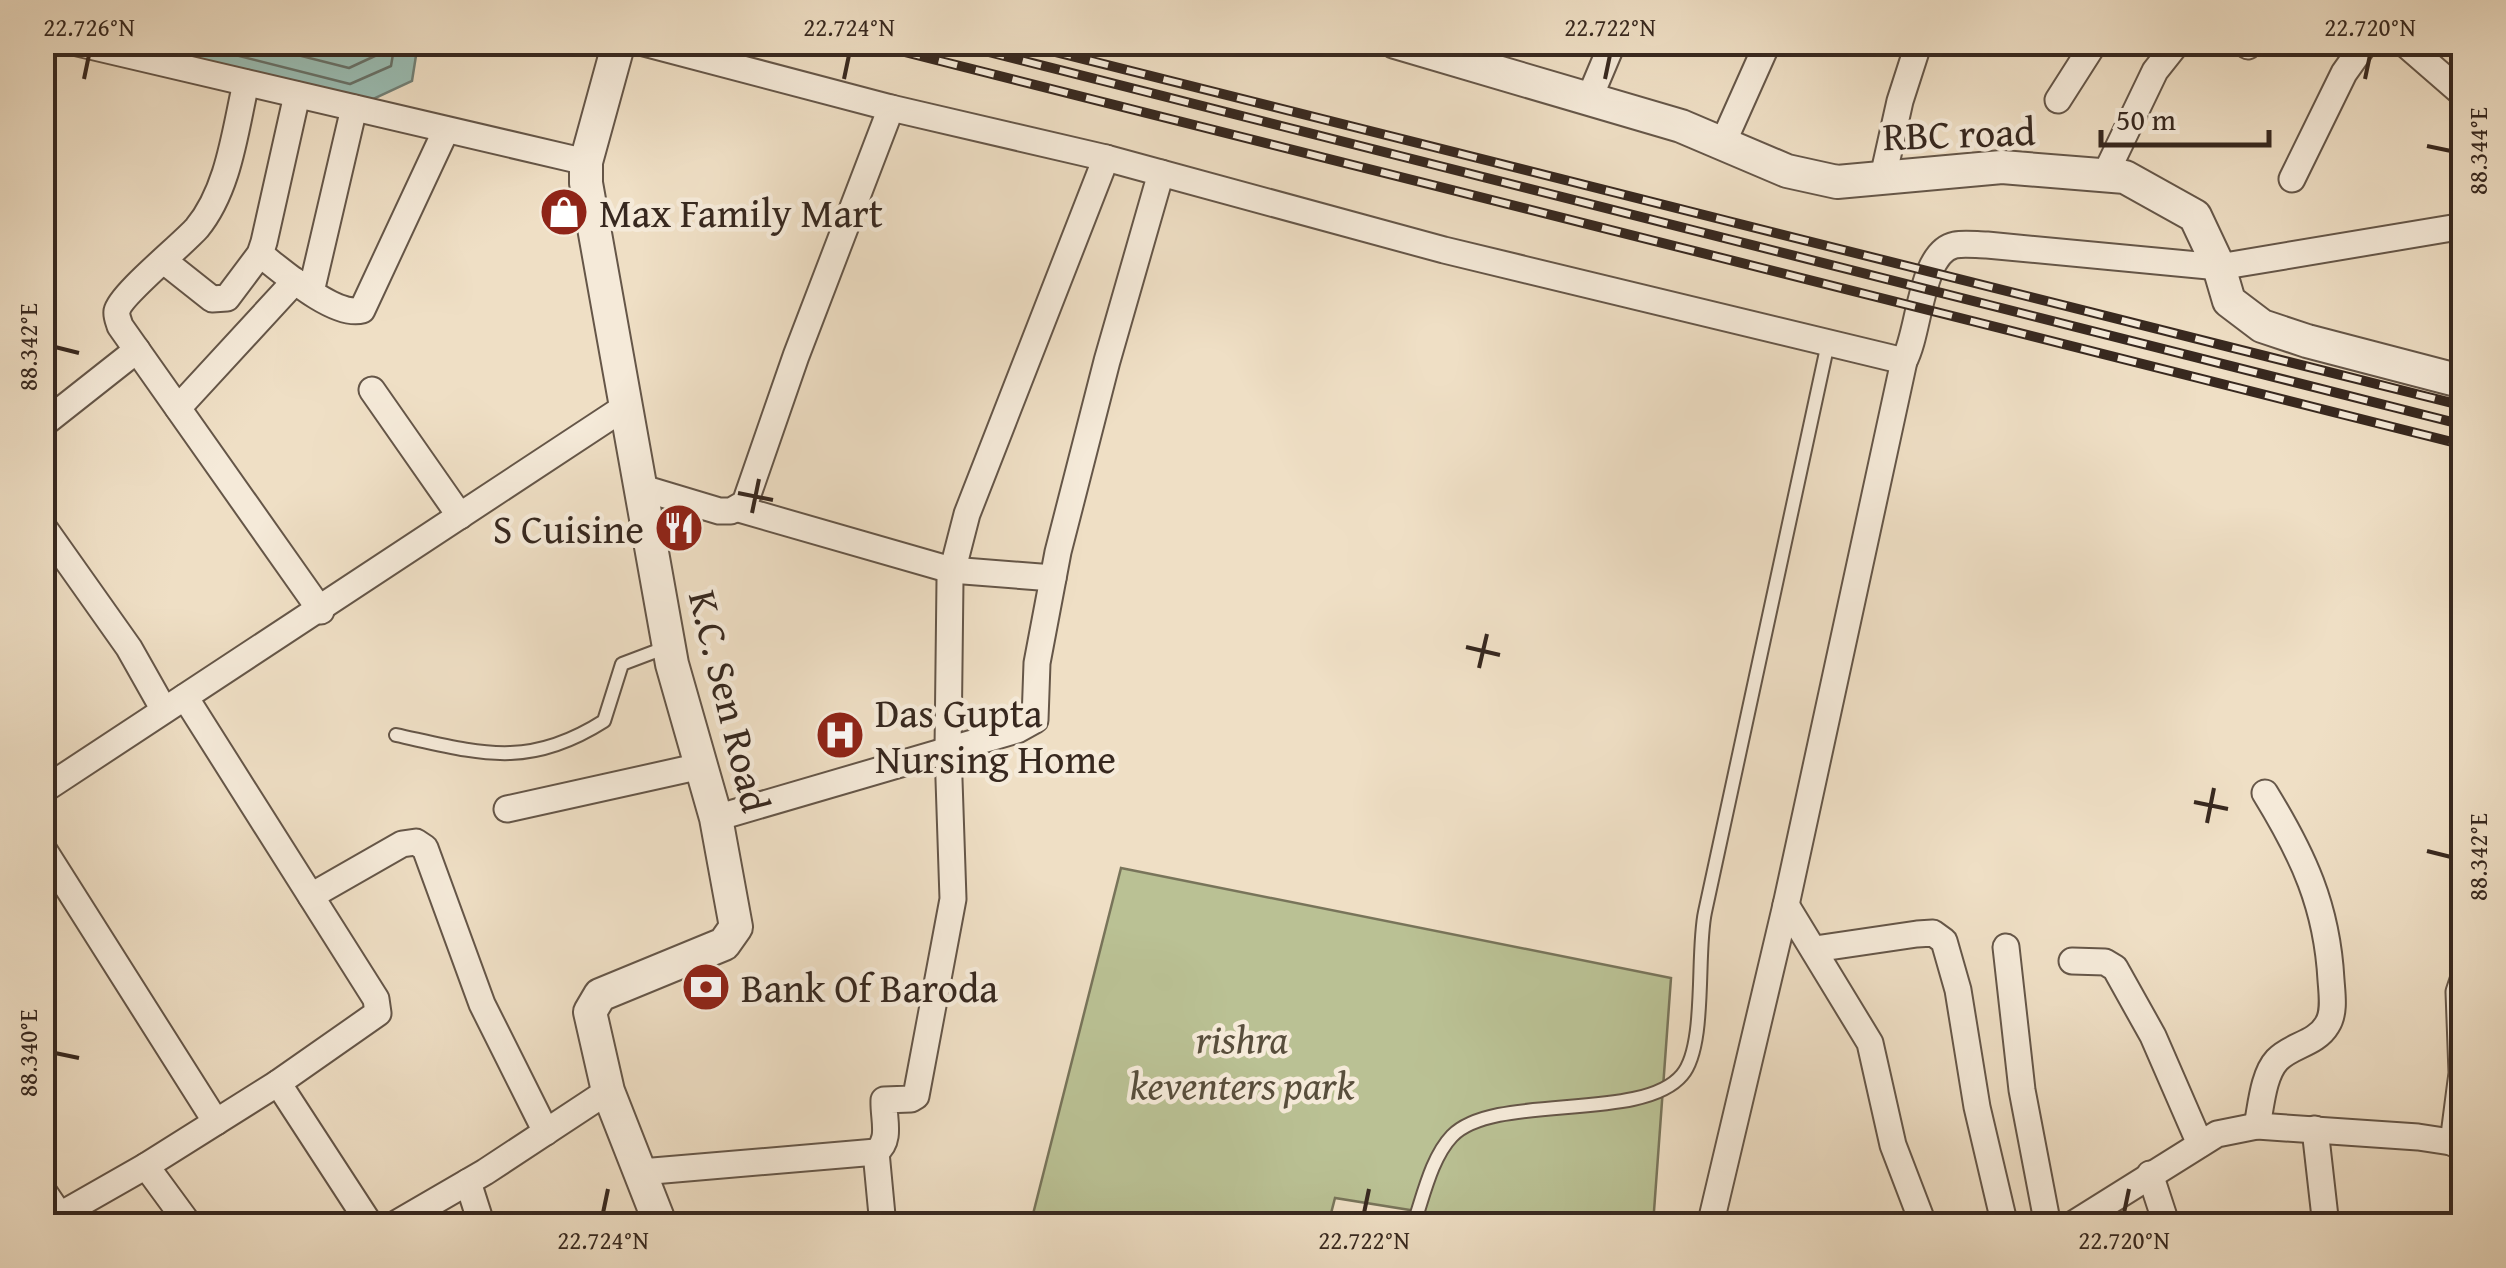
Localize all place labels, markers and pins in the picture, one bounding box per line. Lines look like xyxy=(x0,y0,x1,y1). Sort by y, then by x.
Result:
place label: Max Family Mart xyxy=(599,183,883,242)
shop icon: Max Family Mart xyxy=(538,186,590,238)
place label: S Cuisine xyxy=(493,499,644,558)
restaurant icon: S Cuisine xyxy=(653,502,705,554)
place label: Das Gupta Nursing Home xyxy=(875,683,1116,788)
hospital icon: Das Gupta Nursing Home xyxy=(814,709,866,761)
place label: Bank Of Baroda xyxy=(741,958,998,1017)
bank icon: Bank Of Baroda xyxy=(680,961,732,1013)

